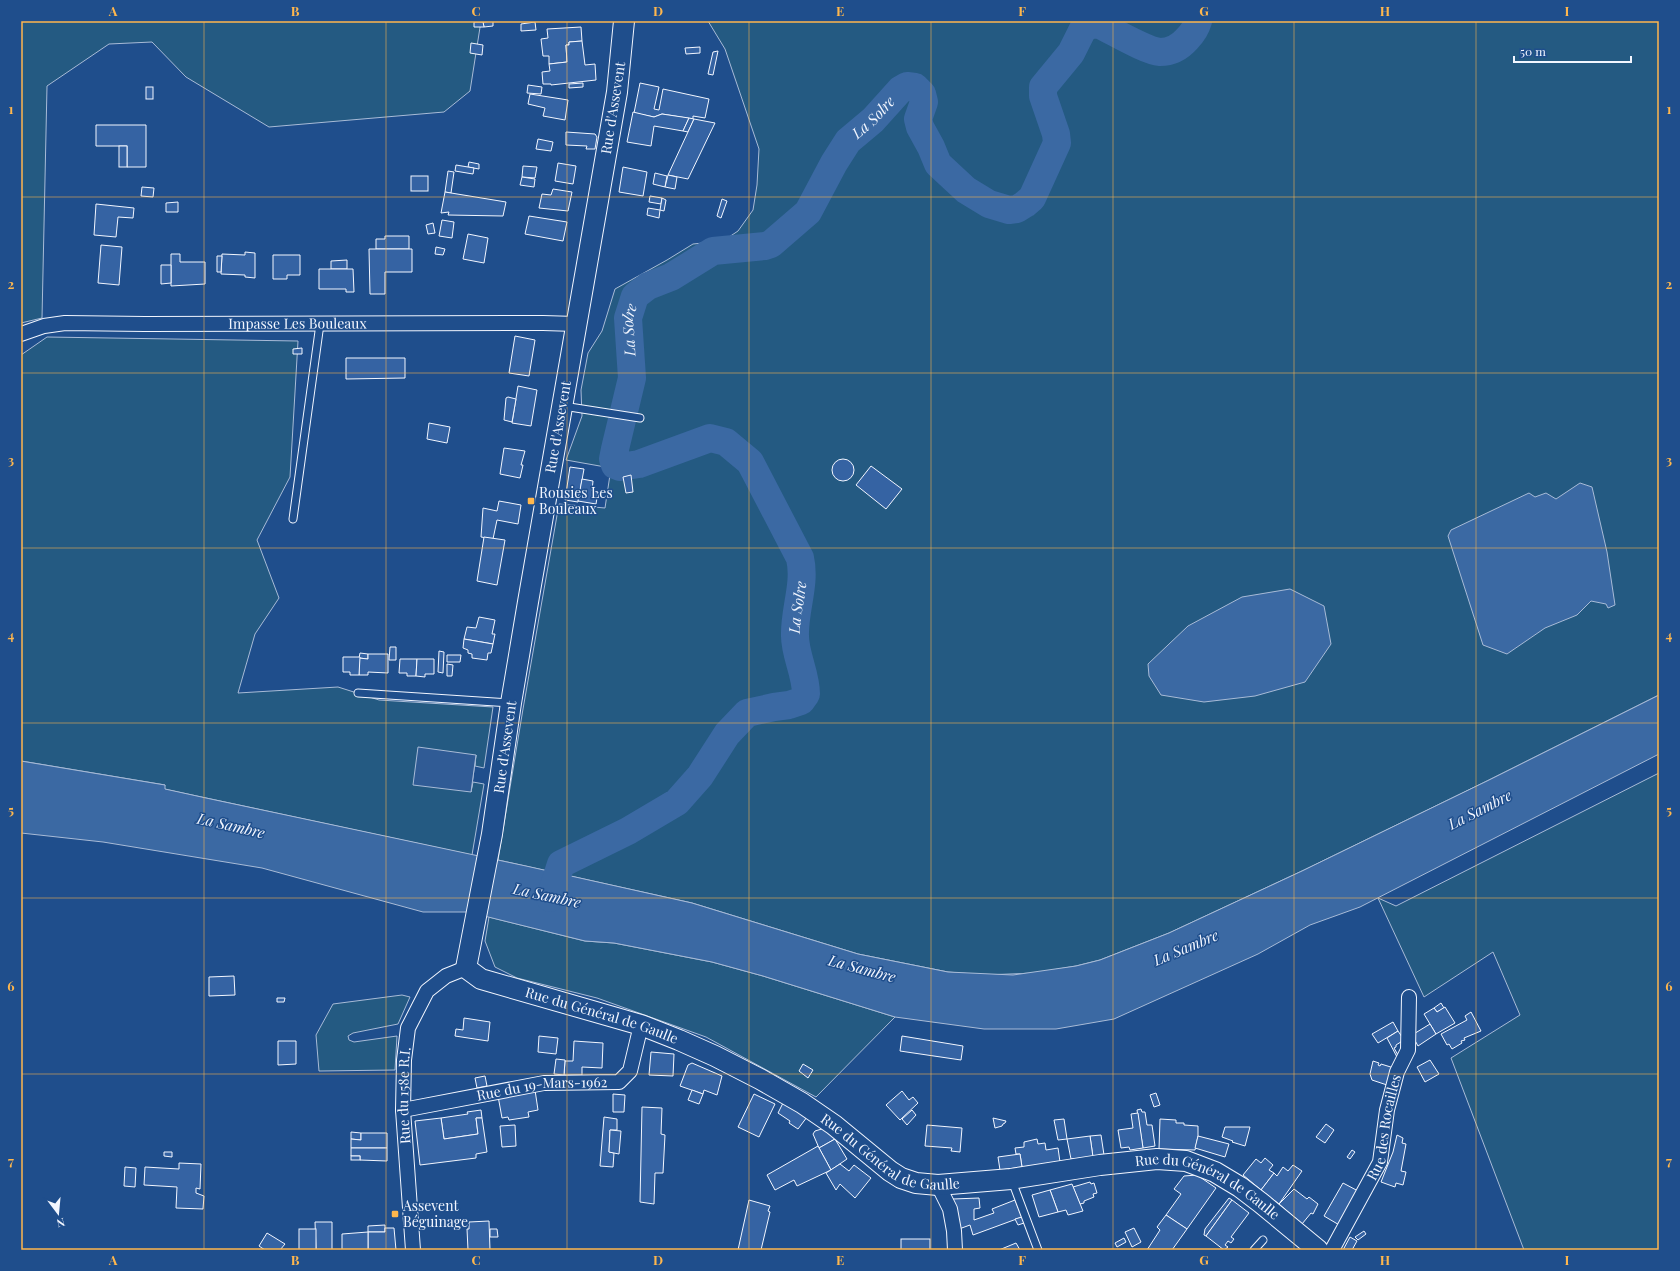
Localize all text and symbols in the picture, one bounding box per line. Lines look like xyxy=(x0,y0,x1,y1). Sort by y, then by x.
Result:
text: A xyxy=(108,2,118,19)
text: B xyxy=(291,2,300,19)
text: C xyxy=(471,2,481,19)
text: D xyxy=(653,2,663,19)
text: E xyxy=(836,2,844,19)
text: F xyxy=(1018,2,1026,19)
text: G xyxy=(1199,2,1209,19)
text: H xyxy=(1380,2,1390,19)
text: I xyxy=(1565,2,1570,19)
scale bar xyxy=(1514,38,1631,64)
text: 50 m xyxy=(1520,43,1546,59)
street label: Rue d'Assevent xyxy=(596,59,629,155)
water label: La Solre xyxy=(847,91,899,143)
text: 1 xyxy=(9,100,14,117)
text: 1 xyxy=(1667,100,1672,117)
text: 2 xyxy=(8,275,15,292)
text: 2 xyxy=(1666,275,1673,292)
water label: La Solre xyxy=(617,300,641,358)
street label: Impasse Les Bouleaux xyxy=(228,313,367,333)
street label: Rue d'Assevent xyxy=(540,378,575,475)
text: 3 xyxy=(8,451,14,468)
text: 3 xyxy=(1666,451,1672,468)
place label: Rousies Les Bouleaux xyxy=(539,483,613,518)
marker: Rousies Les Bouleaux xyxy=(526,496,536,506)
water label: La Solre xyxy=(784,580,810,635)
text: 4 xyxy=(8,626,15,643)
text: 4 xyxy=(1666,626,1673,643)
street label: Rue d'Assevent xyxy=(489,698,521,794)
water label: La Sambre xyxy=(1443,784,1515,834)
text: 5 xyxy=(8,801,14,818)
text: 5 xyxy=(1666,801,1672,818)
water label: La Sambre xyxy=(194,807,268,843)
water label: La Sambre xyxy=(510,878,583,912)
water label: La Sambre xyxy=(1149,924,1222,970)
water label: La Sambre xyxy=(825,949,899,987)
text: 6 xyxy=(7,977,15,994)
text: 6 xyxy=(1665,977,1673,994)
street label: Rue du Général de Gaulle xyxy=(523,982,681,1048)
street label: Rue du 158e R.I. xyxy=(393,1046,415,1145)
street label: Rue du 19-Mars-1962 xyxy=(475,1072,608,1105)
street label: Rue des Rocailles xyxy=(1362,1072,1405,1184)
street label: Rue du Général de Gaulle xyxy=(817,1109,961,1194)
street label: Rue du Général de Gaulle xyxy=(1134,1149,1284,1224)
text: 7 xyxy=(8,1152,14,1169)
text: 7 xyxy=(1666,1152,1672,1169)
north arrow xyxy=(38,1193,78,1233)
place label: Assevent Béguinage xyxy=(402,1196,468,1231)
marker: Assevent Béguinage xyxy=(390,1209,400,1219)
text: N xyxy=(55,1215,67,1231)
text: A xyxy=(108,1251,118,1268)
text: B xyxy=(291,1251,300,1268)
text: C xyxy=(471,1251,481,1268)
text: D xyxy=(653,1251,663,1268)
text: E xyxy=(836,1251,844,1268)
text: F xyxy=(1018,1251,1026,1268)
text: G xyxy=(1199,1251,1209,1268)
text: H xyxy=(1380,1251,1390,1268)
text: I xyxy=(1565,1251,1570,1268)

